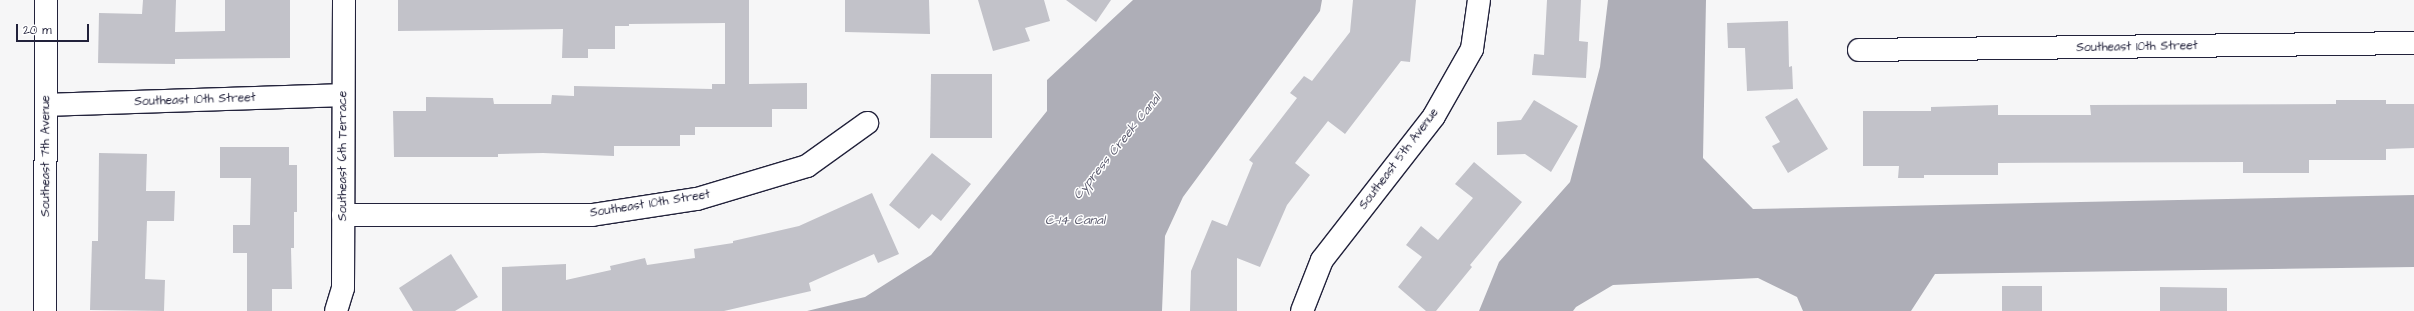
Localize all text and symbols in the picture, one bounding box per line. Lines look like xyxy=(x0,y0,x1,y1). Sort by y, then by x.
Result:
scale bar xyxy=(18,16,91,42)
text: 20 m xyxy=(23,22,52,39)
street label: Southeast 10th Street xyxy=(2076,39,2198,55)
street label: Southeast 10th Street xyxy=(134,91,256,109)
street label: Southeast 6th Terrace xyxy=(336,91,350,221)
water label: Cypress Creek Canal xyxy=(1070,91,1164,203)
street label: Southeast 7th Avenue xyxy=(39,95,53,217)
street label: Southeast 5th Avenue xyxy=(1356,106,1442,212)
street label: Southeast 10th Street xyxy=(589,187,711,221)
water label: C-14 Canal xyxy=(1045,212,1105,228)

